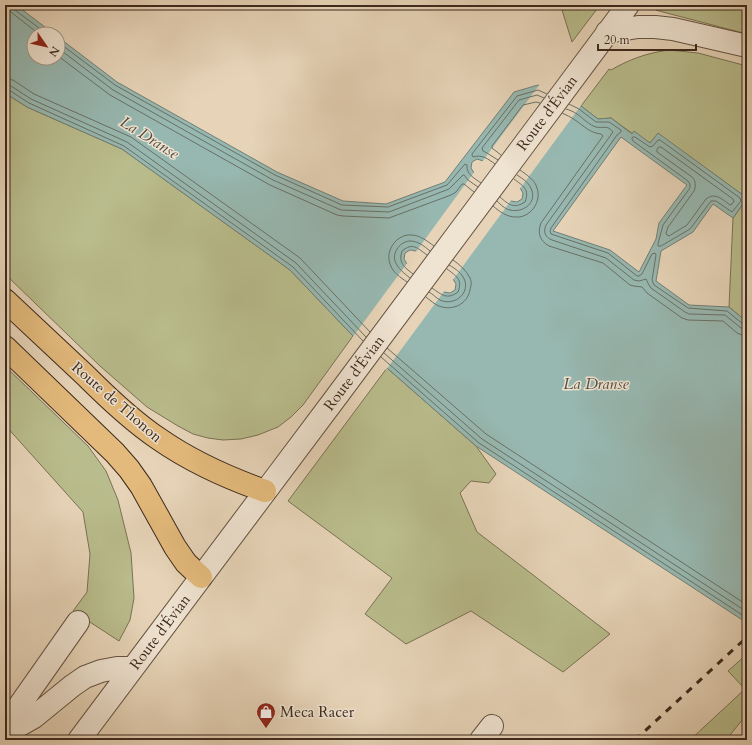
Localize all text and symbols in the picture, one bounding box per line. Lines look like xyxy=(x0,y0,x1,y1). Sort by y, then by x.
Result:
north arrow xyxy=(26,26,66,66)
scale bar xyxy=(598,26,696,52)
text: 20 m xyxy=(604,32,631,48)
text: N xyxy=(45,43,63,60)
street label: Route d'Évian xyxy=(512,71,582,155)
water label: La Dranse xyxy=(116,111,184,165)
street label: Route d'Évian xyxy=(319,331,389,415)
street label: Route de Thonon xyxy=(68,357,167,447)
water label: La Dranse xyxy=(563,373,630,395)
street label: Route d'Évian xyxy=(125,590,195,674)
shop icon: Meca Racer xyxy=(255,701,277,729)
place label: Meca Racer xyxy=(280,702,355,722)

